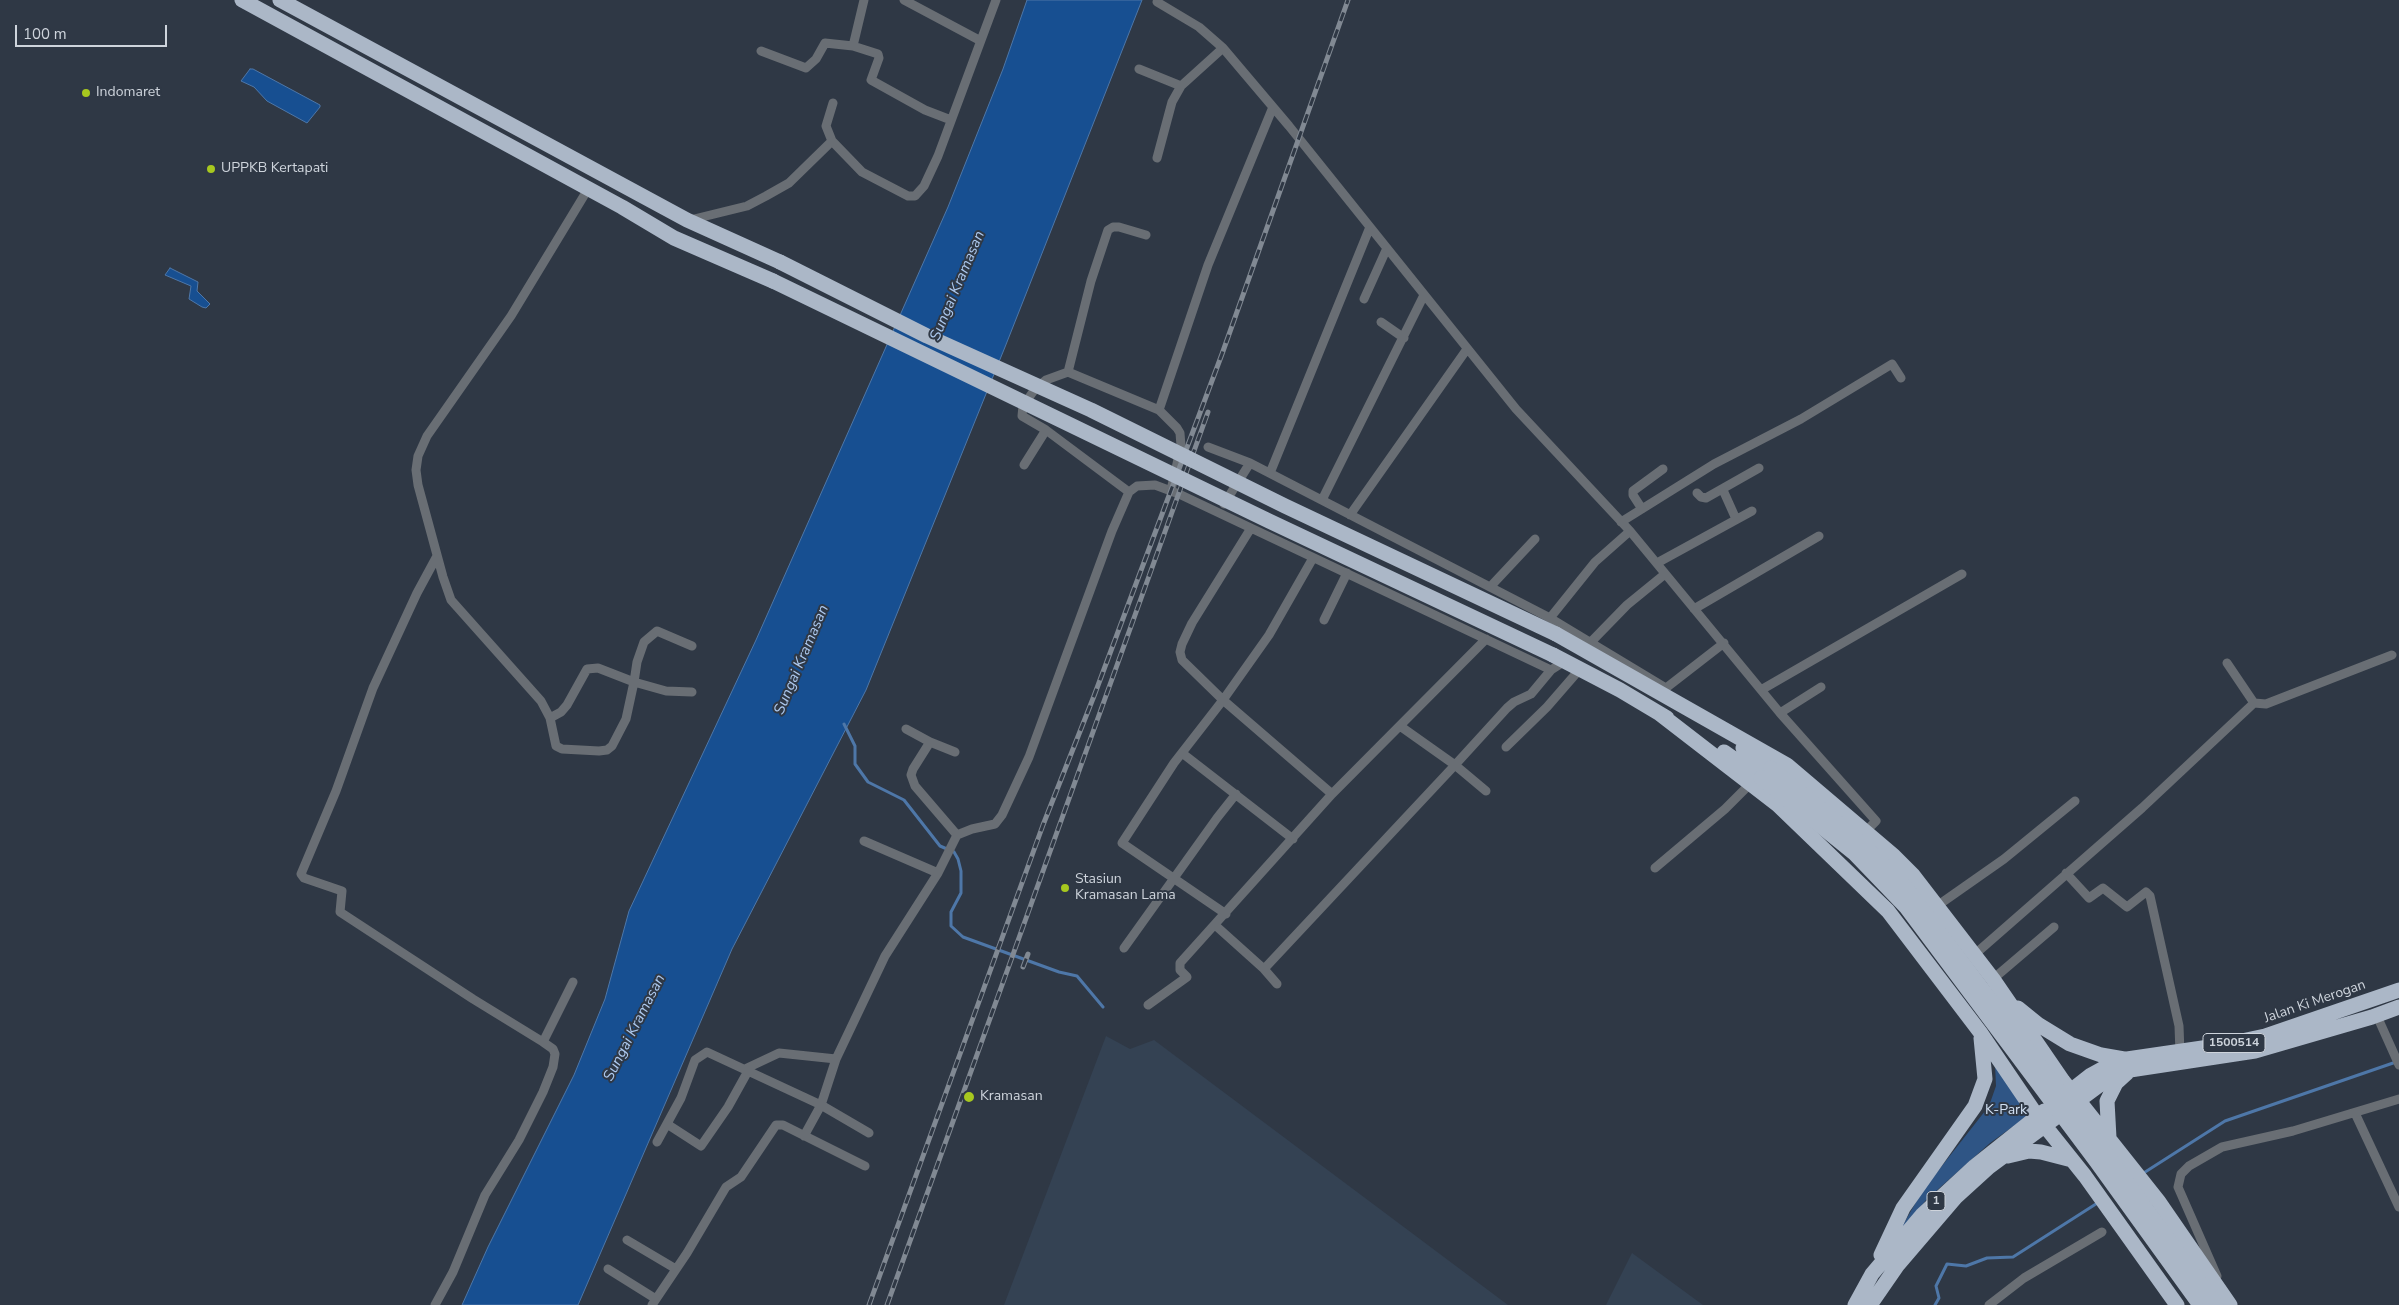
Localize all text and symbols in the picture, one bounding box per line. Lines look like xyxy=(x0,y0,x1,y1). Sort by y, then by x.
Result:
scale bar xyxy=(18,15,170,47)
text: 100 m xyxy=(23,24,67,44)
place label: Indomaret xyxy=(96,85,160,101)
marker: Indomaret xyxy=(80,87,92,99)
place label: UPPKB Kertapati xyxy=(221,161,328,177)
marker: UPPKB Kertapati xyxy=(205,163,217,175)
water label: Sungai Kramasan xyxy=(927,228,989,344)
water label: Sungai Kramasan xyxy=(771,602,833,718)
place label: Stasiun Kramasan Lama xyxy=(1075,872,1176,904)
marker: Stasiun Kramasan Lama xyxy=(1059,882,1071,894)
water label: Sungai Kramasan xyxy=(600,972,670,1084)
street label: Jalan Ki Merogan xyxy=(2262,977,2368,1027)
road number: 1500514 xyxy=(2203,1034,2265,1052)
place label: Kramasan xyxy=(980,1089,1043,1105)
marker: Kramasan xyxy=(962,1090,976,1104)
park label: K-Park xyxy=(1985,1103,2027,1119)
road number: 1 xyxy=(1927,1192,1945,1210)

